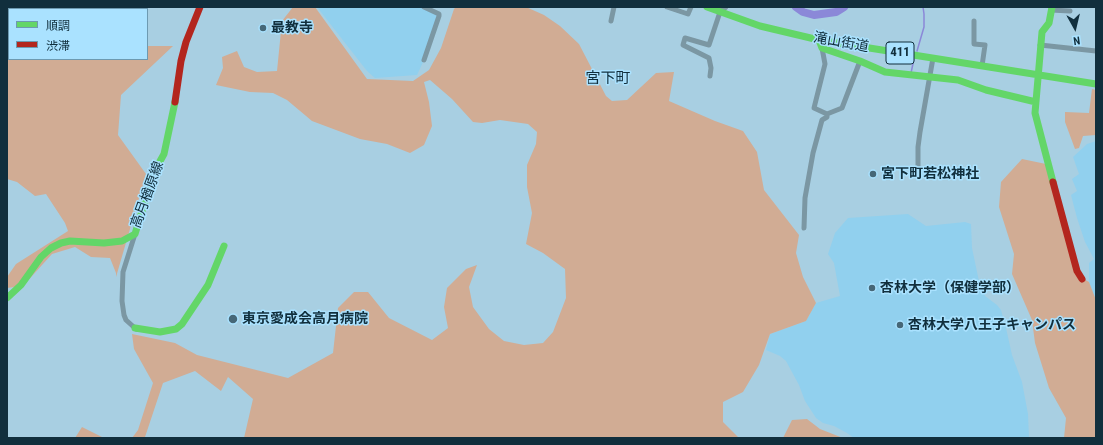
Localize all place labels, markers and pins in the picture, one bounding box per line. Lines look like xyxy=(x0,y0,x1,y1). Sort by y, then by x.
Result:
place label: 最教寺 xyxy=(271,20,313,36)
marker: 最教寺 xyxy=(258,23,268,33)
place label: 宮下町若松神社 xyxy=(881,166,979,182)
marker: 宮下町若松神社 xyxy=(868,169,878,179)
place label: 杏林大学（保健学部） xyxy=(880,280,1020,296)
marker: 杏林大学（保健学部） xyxy=(867,283,877,293)
place label: 東京愛成会高月病院 xyxy=(242,311,368,327)
marker: 東京愛成会高月病院 xyxy=(227,313,239,325)
place label: 杏林大学八王子キャンパス xyxy=(908,317,1076,333)
marker: 杏林大学八王子キャンパス xyxy=(895,320,905,330)

